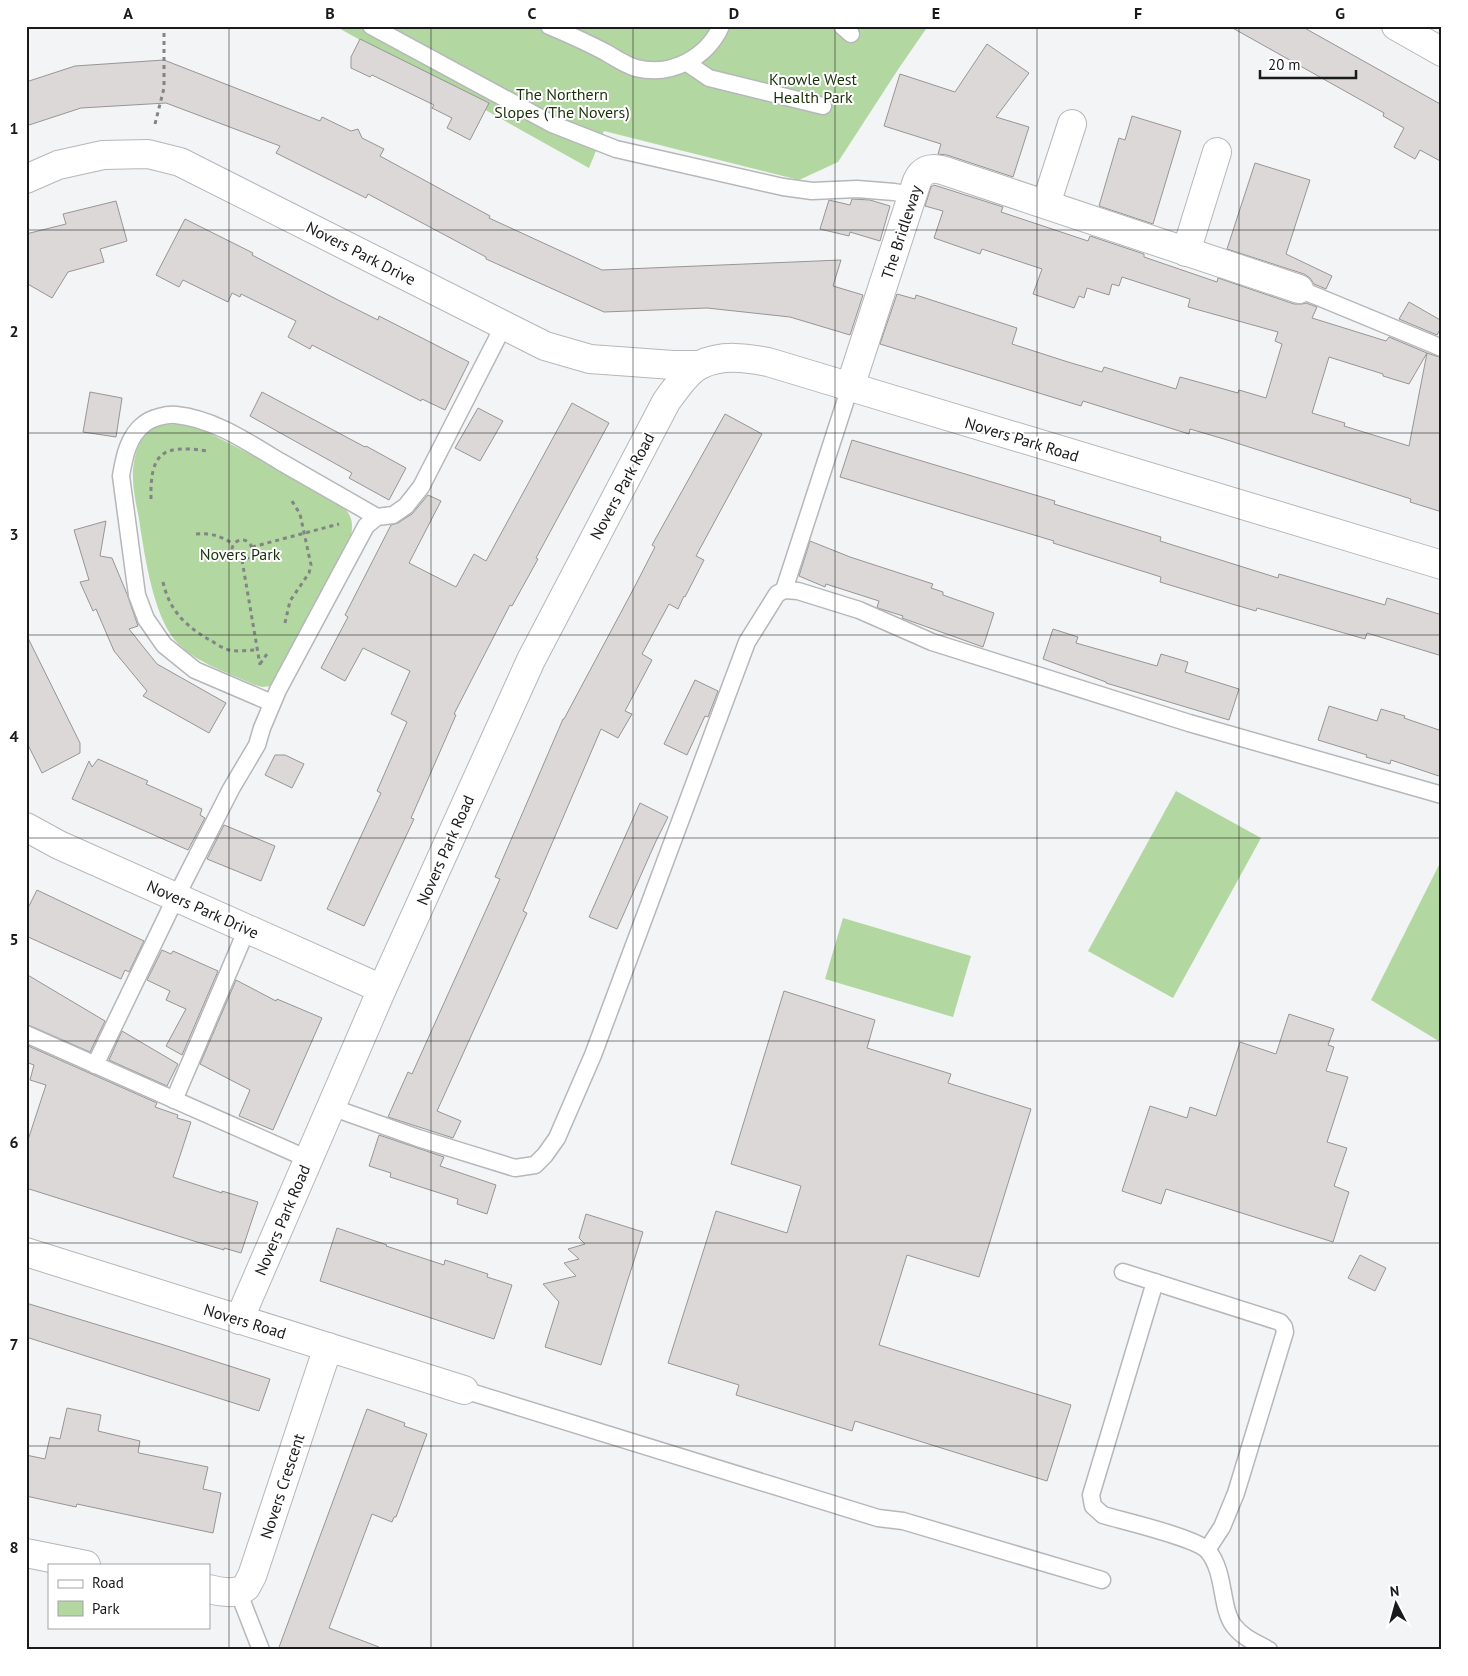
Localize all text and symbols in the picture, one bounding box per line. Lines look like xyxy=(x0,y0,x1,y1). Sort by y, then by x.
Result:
text: A xyxy=(123,3,133,23)
text: B xyxy=(325,3,335,23)
text: C xyxy=(528,3,537,23)
text: D xyxy=(729,3,739,23)
text: E xyxy=(932,3,940,23)
text: F xyxy=(1134,3,1142,23)
text: G xyxy=(1335,3,1345,23)
scale bar xyxy=(1260,48,1357,80)
text: 20 m xyxy=(1268,55,1301,74)
park label: Knowle West Health Park xyxy=(769,69,858,107)
park label: The Northern Slopes (The Novers) xyxy=(494,84,630,122)
text: 1 xyxy=(9,118,19,138)
street label: The Bridleway xyxy=(876,182,926,281)
street label: Novers Park Drive xyxy=(303,217,419,289)
text: 2 xyxy=(9,321,19,341)
street label: Novers Park Road xyxy=(962,412,1082,466)
street label: Novers Park Road xyxy=(585,429,659,543)
text: 3 xyxy=(9,524,19,544)
park label: Novers Park xyxy=(200,544,281,564)
text: 4 xyxy=(9,726,19,746)
street label: Novers Park Road xyxy=(412,792,478,908)
street label: Novers Park Drive xyxy=(144,875,262,943)
text: 5 xyxy=(9,929,19,949)
text: 6 xyxy=(9,1132,19,1152)
street label: Novers Park Road xyxy=(250,1162,314,1278)
street label: Novers Road xyxy=(201,1299,289,1343)
text: 7 xyxy=(9,1334,19,1354)
street label: Novers Crescent xyxy=(256,1430,309,1541)
text: 8 xyxy=(9,1537,19,1557)
legend xyxy=(48,1564,210,1628)
text: Road xyxy=(92,1573,124,1592)
north arrow xyxy=(1370,1578,1420,1628)
text: N xyxy=(1389,1582,1400,1601)
text: Park xyxy=(92,1599,120,1618)

